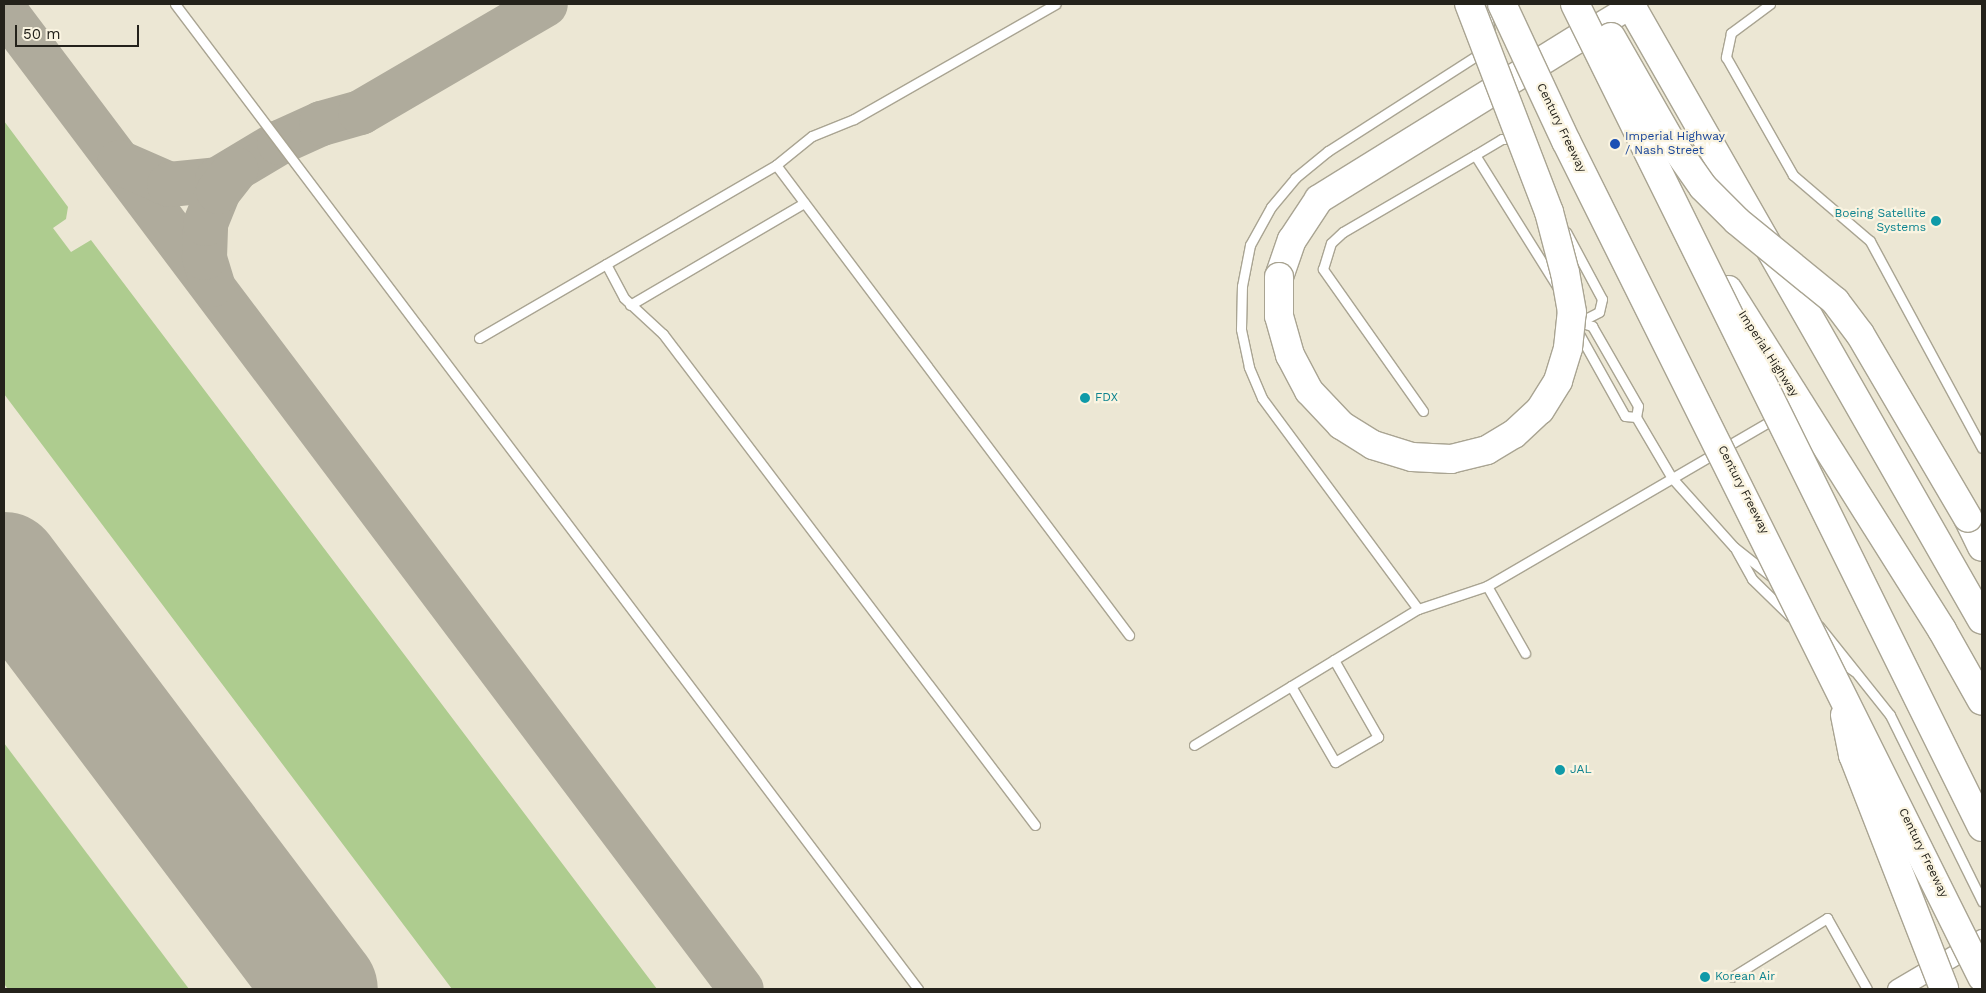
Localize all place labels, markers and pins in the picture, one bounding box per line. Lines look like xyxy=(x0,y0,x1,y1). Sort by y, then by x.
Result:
place label: Imperial Highway / Nash Street xyxy=(1625,130,1725,158)
marker: Imperial Highway / Nash Street xyxy=(1609,138,1621,150)
place label: Boeing Satellite Systems xyxy=(1834,207,1926,235)
marker: Boeing Satellite Systems xyxy=(1930,215,1942,227)
place label: FDX xyxy=(1095,391,1118,405)
marker: FDX xyxy=(1079,392,1091,404)
place label: JAL xyxy=(1570,763,1592,777)
marker: JAL xyxy=(1554,764,1566,776)
place label: Korean Air xyxy=(1715,970,1776,984)
marker: Korean Air xyxy=(1699,971,1711,983)

